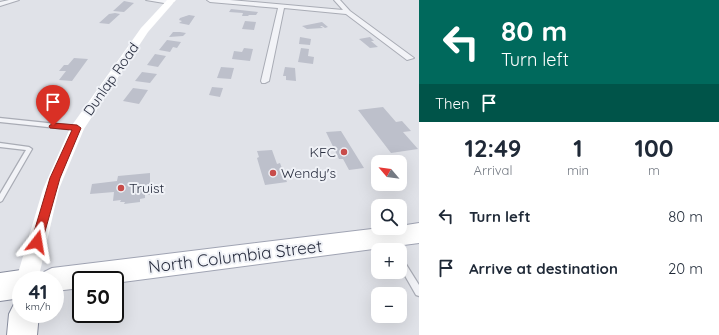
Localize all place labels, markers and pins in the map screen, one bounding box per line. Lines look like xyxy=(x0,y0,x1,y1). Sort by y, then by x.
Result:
pin xyxy=(36,85,70,126)
place label: KFC xyxy=(310,143,336,161)
marker: KFC xyxy=(339,147,349,157)
place label: Wendy's xyxy=(281,164,336,182)
marker: Wendy's xyxy=(268,168,278,178)
place label: Truist xyxy=(129,179,165,197)
marker: Truist xyxy=(116,183,126,193)

